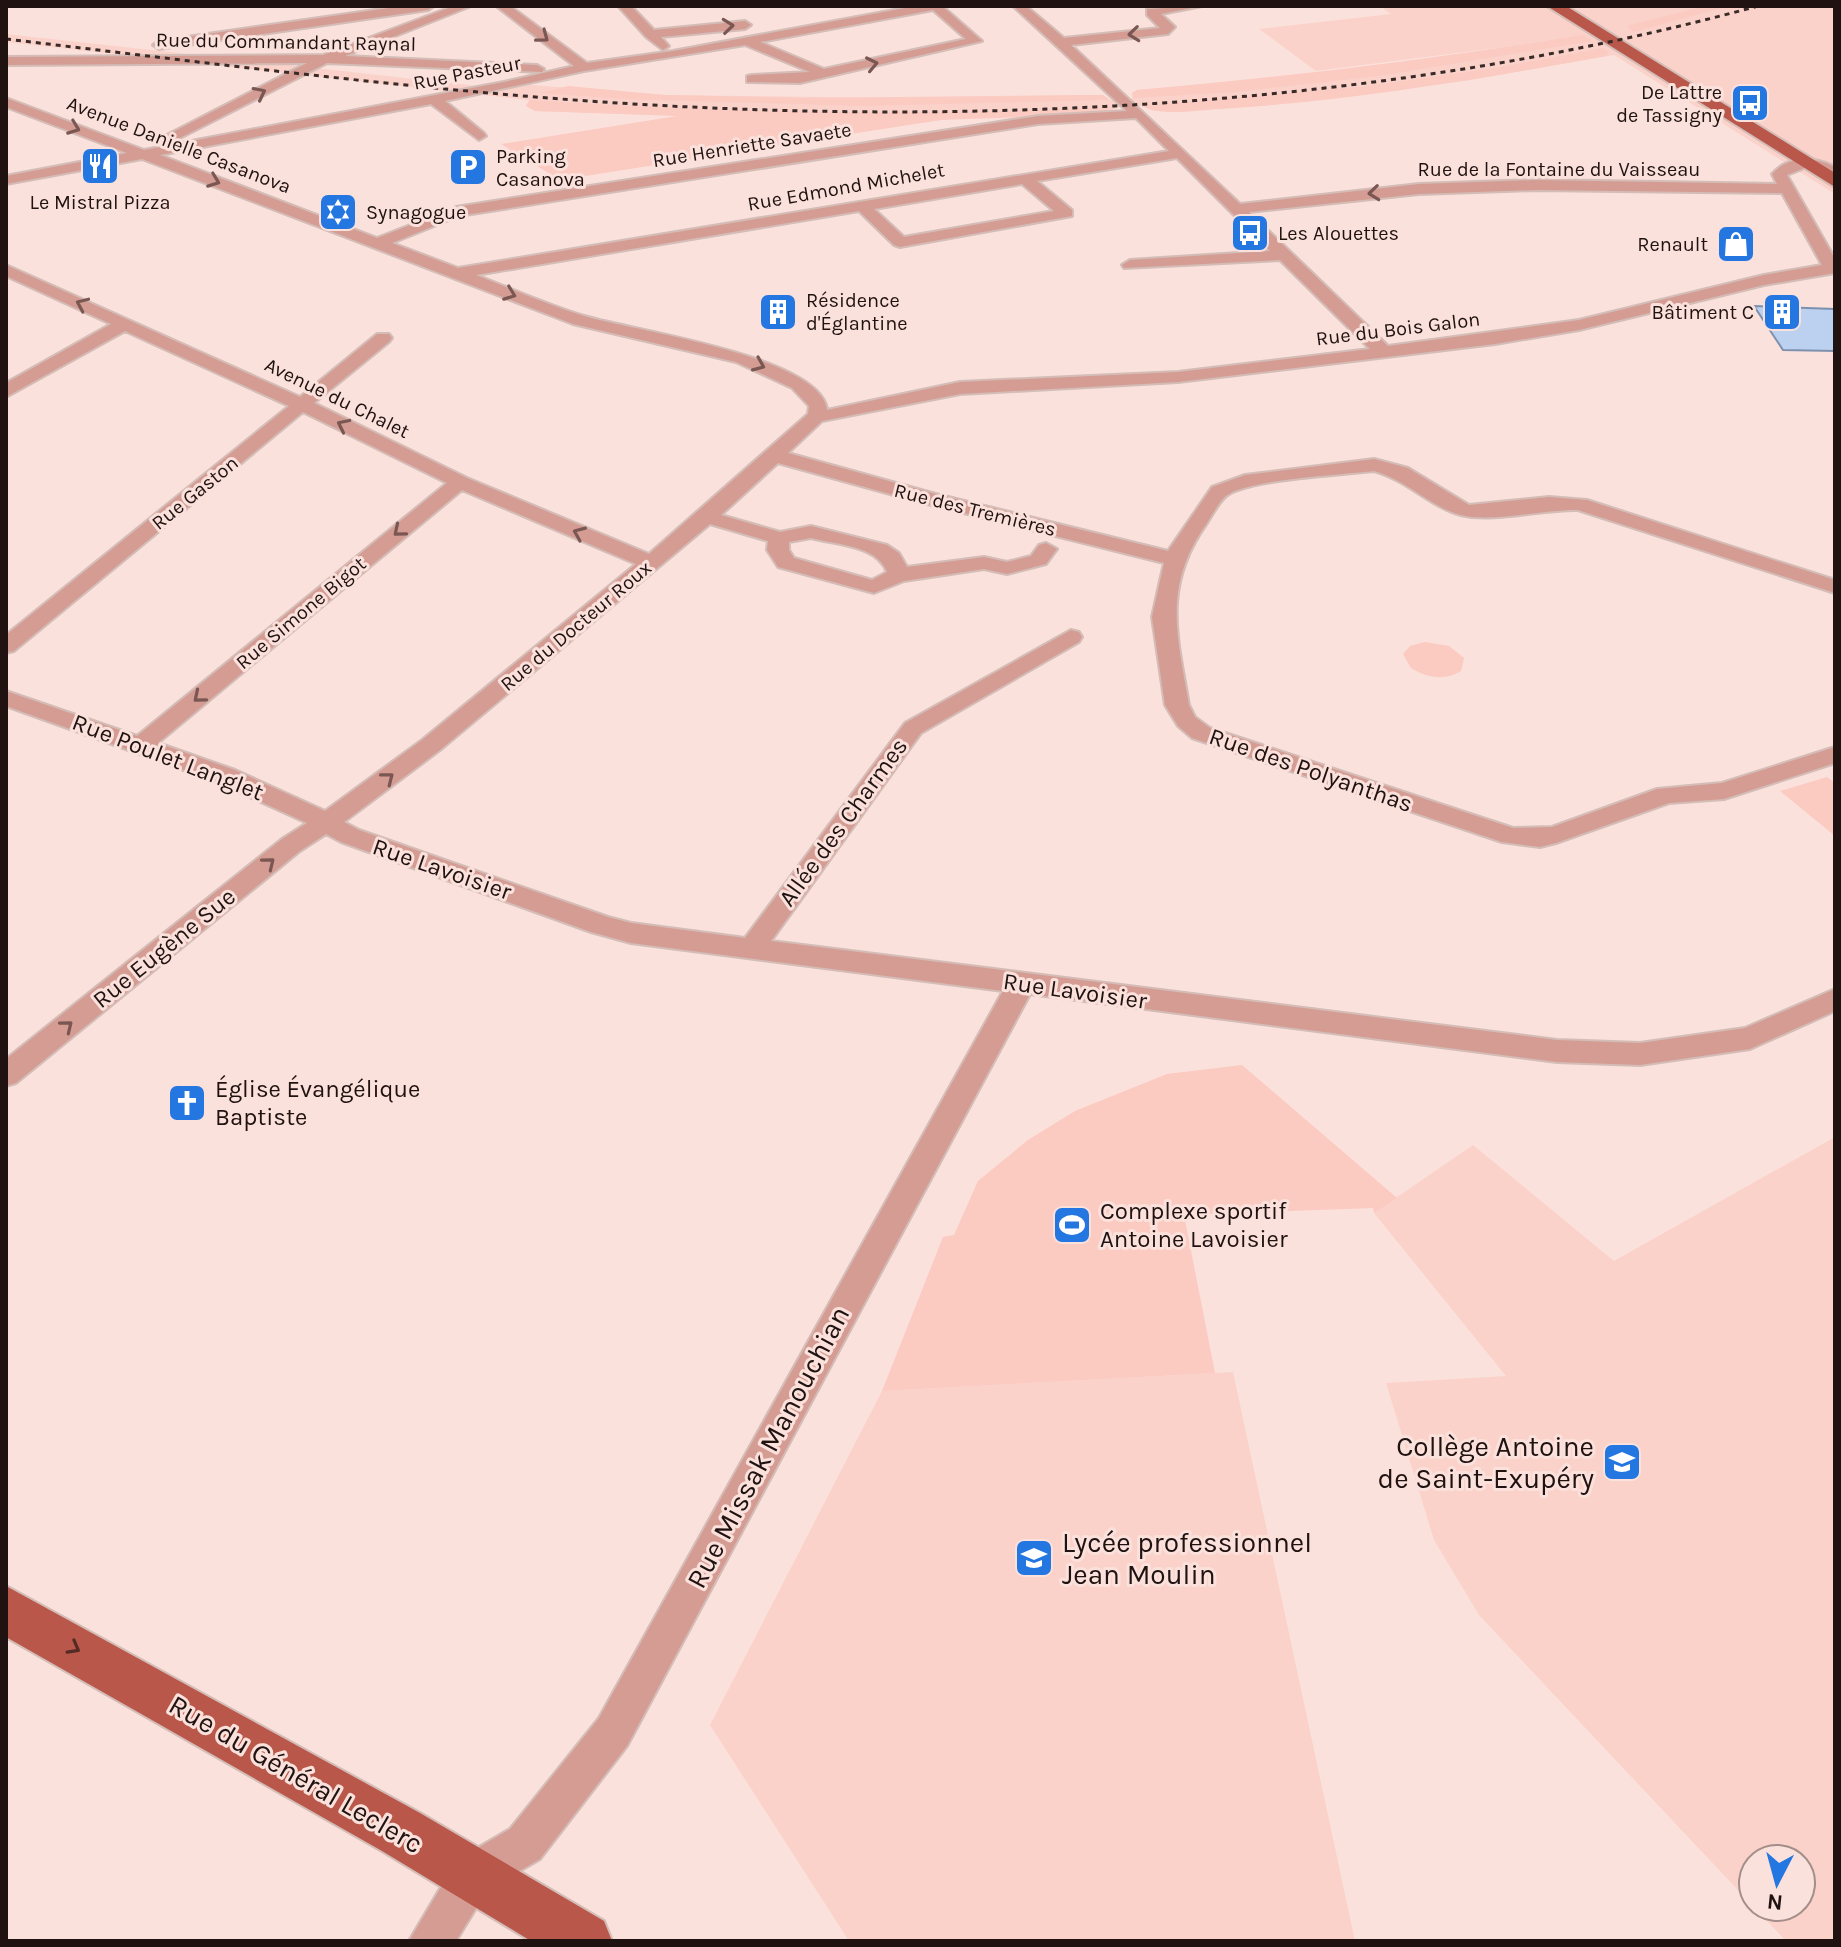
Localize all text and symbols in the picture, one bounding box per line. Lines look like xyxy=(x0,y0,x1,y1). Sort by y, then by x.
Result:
one-way arrow xyxy=(722,18,735,35)
one-way arrow xyxy=(1127,25,1140,42)
one-way arrow xyxy=(534,27,549,42)
street label: Rue du Commandant Raynal xyxy=(156,28,416,56)
street label: Rue Pasteur xyxy=(411,51,523,95)
one-way arrow xyxy=(865,56,879,73)
place label: De Lattre de Tassigny xyxy=(1616,81,1722,127)
bus stop icon: De Lattre de Tassigny xyxy=(1729,82,1771,124)
one-way arrow xyxy=(252,87,267,102)
street label: Avenue Danielle Casanova xyxy=(64,92,294,198)
one-way arrow xyxy=(66,118,80,135)
street label: Rue Henriette Savaete xyxy=(651,118,853,172)
restaurant icon: Le Mistral Pizza xyxy=(79,145,121,187)
place label: Parking Casanova xyxy=(496,145,585,191)
parking icon: Parking Casanova xyxy=(447,146,489,188)
street label: Rue Edmond Michelet xyxy=(746,158,947,216)
street label: Rue de la Fontaine du Vaisseau xyxy=(1418,158,1700,181)
one-way arrow xyxy=(206,171,220,188)
one-way arrow xyxy=(1367,184,1380,201)
place label: Le Mistral Pizza xyxy=(30,191,170,214)
synagogue icon: Synagogue xyxy=(317,191,359,233)
place label: Synagogue xyxy=(366,201,466,224)
bus stop icon: Les Alouettes xyxy=(1229,212,1271,254)
place label: Les Alouettes xyxy=(1278,222,1399,245)
shop icon: Renault xyxy=(1715,223,1757,265)
place label: Renault xyxy=(1637,233,1708,256)
one-way arrow xyxy=(502,284,516,301)
place label: Résidence d'Églantine xyxy=(806,289,908,335)
building icon: Résidence d'Églantine xyxy=(757,291,799,333)
building icon: Bâtiment C xyxy=(1761,291,1803,333)
one-way arrow xyxy=(75,298,90,314)
place label: Bâtiment C xyxy=(1652,301,1754,324)
street label: Rue du Bois Galon xyxy=(1315,308,1481,350)
street label: Avenue du Chalet xyxy=(261,353,413,443)
one-way arrow xyxy=(751,355,765,371)
one-way arrow xyxy=(337,419,351,435)
street label: Rue Gaston xyxy=(147,451,243,535)
street label: Rue des Tremières xyxy=(892,479,1058,541)
one-way arrow xyxy=(394,521,409,536)
one-way arrow xyxy=(573,527,587,543)
street label: Rue Simone Bigot xyxy=(231,552,371,674)
street label: Rue du Docteur Roux xyxy=(496,556,656,696)
one-way arrow xyxy=(194,687,208,702)
street label: Rue Poulet Langlet xyxy=(68,708,268,806)
street label: Rue des Polyanthas xyxy=(1206,722,1416,818)
street label: Allée des Charmes xyxy=(773,733,913,911)
one-way arrow xyxy=(379,774,394,788)
street label: Rue Lavoisier xyxy=(369,832,515,906)
one-way arrow xyxy=(260,858,274,873)
street label: Rue Eugène Sue xyxy=(87,882,241,1014)
street label: Rue Lavoisier xyxy=(1001,967,1149,1015)
one-way arrow xyxy=(58,1021,72,1036)
place label: Église Évangélique Baptiste xyxy=(215,1074,420,1131)
church icon: Église Évangélique Baptiste xyxy=(166,1082,208,1124)
place label: Complexe sportif Antoine Lavoisier xyxy=(1100,1197,1288,1253)
sports icon: Complexe sportif Antoine Lavoisier xyxy=(1051,1204,1093,1246)
street label: Rue Missak Manouchian xyxy=(680,1300,856,1594)
place label: Collège Antoine de Saint-Exupéry xyxy=(1378,1430,1594,1495)
school or university icon: Collège Antoine de Saint-Exupéry xyxy=(1601,1441,1643,1483)
place label: Lycée professionnel Jean Moulin xyxy=(1062,1526,1312,1591)
school or university icon: Lycée professionnel Jean Moulin xyxy=(1013,1537,1055,1579)
one-way arrow xyxy=(65,1638,80,1654)
street label: Rue du Général Leclerc xyxy=(163,1688,429,1860)
north arrow xyxy=(1737,1843,1817,1923)
text: N xyxy=(1766,1888,1784,1916)

